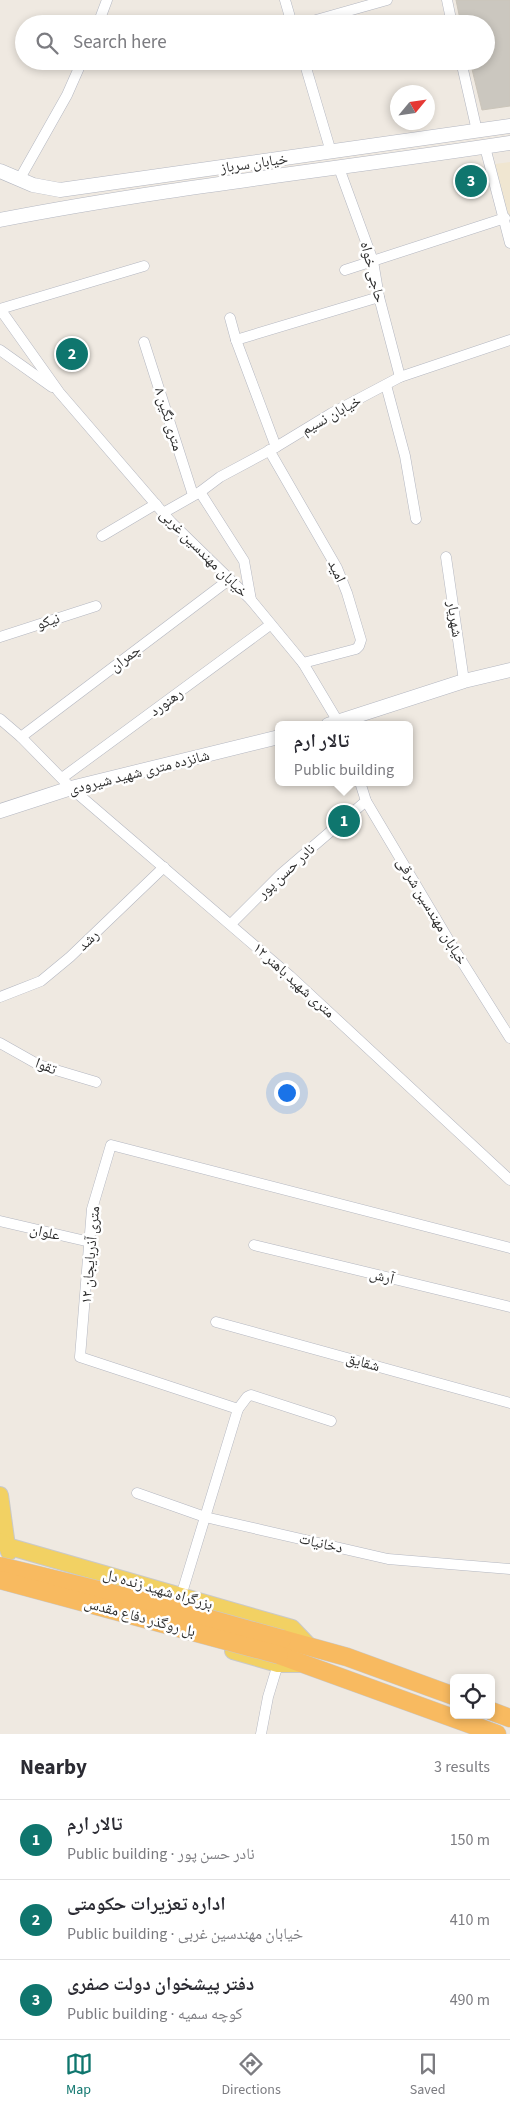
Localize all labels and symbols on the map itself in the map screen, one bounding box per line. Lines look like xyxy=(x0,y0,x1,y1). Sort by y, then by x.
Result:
north arrow xyxy=(390,85,435,130)
street label: خیابان سرباز xyxy=(218,148,290,179)
pin: 3 xyxy=(455,162,487,200)
street label: حاجی خواه xyxy=(355,239,390,305)
pin: 2 xyxy=(56,335,88,373)
street label: ۸ متری نگین xyxy=(149,385,188,454)
street label: خیابان نسیم xyxy=(297,390,366,441)
street label: خیابان مهندسین غربی xyxy=(155,504,253,603)
street label: امید xyxy=(322,556,351,586)
street label: شهریار xyxy=(441,599,467,639)
street label: نیکو xyxy=(34,608,63,635)
street label: چمران xyxy=(105,639,146,677)
street label: رهنورد xyxy=(145,683,188,722)
street label: شانزده متری شهید شیرودی xyxy=(66,745,212,800)
pin: 1 xyxy=(328,802,360,840)
street label: نادر حسن پور xyxy=(252,839,320,904)
street label: خیابان مهندسین شرقی xyxy=(391,854,472,969)
street label: رشد xyxy=(73,925,104,956)
street label: ۱۲ متری شهید باهنر xyxy=(248,938,339,1023)
street label: تقوا xyxy=(32,1053,60,1080)
your location xyxy=(274,1080,300,1106)
street label: ۱۲ متری آذربایجان xyxy=(76,1205,105,1305)
street label: علوان xyxy=(28,1219,63,1246)
street label: آرش xyxy=(367,1263,397,1290)
street label: شقایق xyxy=(344,1348,382,1377)
street label: دخانیات xyxy=(297,1528,345,1559)
street label: بزرگراه شهید زنده دل xyxy=(100,1564,215,1615)
street label: بل روگذر دفاع مقدس xyxy=(82,1593,198,1642)

